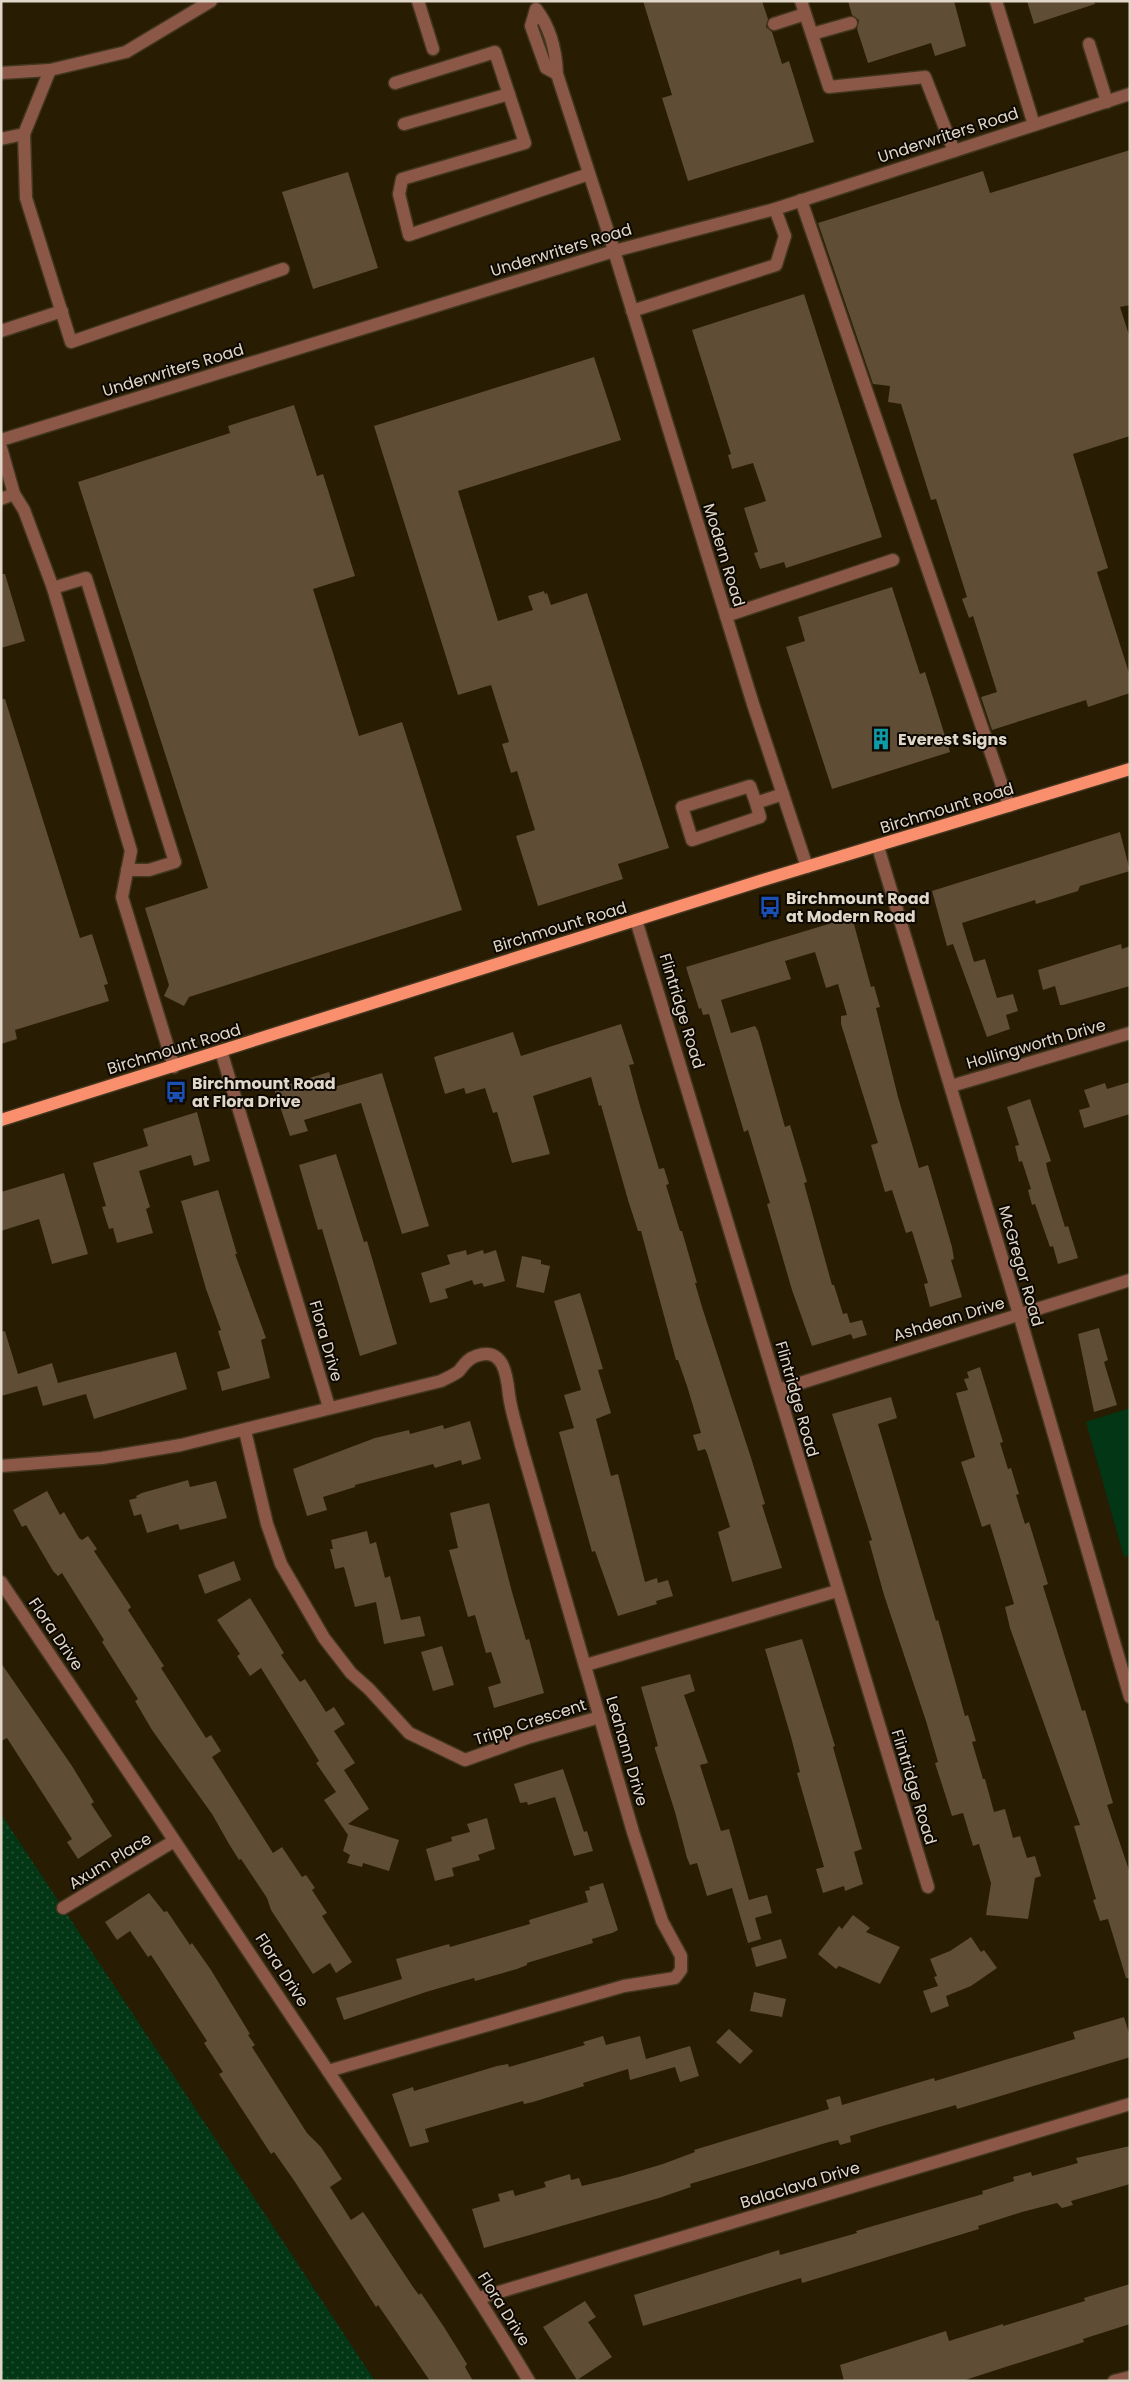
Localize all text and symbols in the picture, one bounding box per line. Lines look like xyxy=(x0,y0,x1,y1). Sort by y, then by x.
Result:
street label: Underwriters Road xyxy=(875,101,1021,169)
street label: Underwriters Road xyxy=(487,218,635,282)
street label: Underwriters Road xyxy=(99,338,247,402)
street label: Modern Road xyxy=(697,501,751,609)
building icon: Everest Signs xyxy=(868,726,894,752)
place label: Everest Signs xyxy=(898,728,1007,751)
street label: Birchmount Road xyxy=(877,777,1017,839)
place label: Birchmount Road at Modern Road xyxy=(786,887,930,928)
bus stop icon: Birchmount Road at Modern Road xyxy=(757,894,783,920)
street label: Birchmount Road xyxy=(490,896,630,958)
street label: Flintridge Road xyxy=(654,951,710,1071)
street label: Hollingworth Drive xyxy=(964,1013,1108,1075)
street label: Birchmount Road xyxy=(104,1018,244,1080)
place label: Birchmount Road at Flora Drive xyxy=(192,1072,336,1113)
bus stop icon: Birchmount Road at Flora Drive xyxy=(163,1079,189,1105)
street label: McGregor Road xyxy=(993,1203,1049,1329)
street label: Ashdean Drive xyxy=(890,1291,1008,1347)
street label: Flora Drive xyxy=(303,1298,349,1384)
street label: Flintridge Road xyxy=(769,1338,825,1460)
street label: Flora Drive xyxy=(23,1593,89,1675)
street label: Tripp Crescent xyxy=(471,1693,589,1751)
street label: Leahann Drive xyxy=(600,1693,654,1809)
street label: Flintridge Road xyxy=(886,1727,942,1847)
street label: Axum Place xyxy=(64,1827,156,1895)
street label: Flora Drive xyxy=(250,1929,314,2011)
street label: Balaclava Drive xyxy=(737,2156,863,2214)
street label: Flora Drive xyxy=(472,2268,536,2351)

